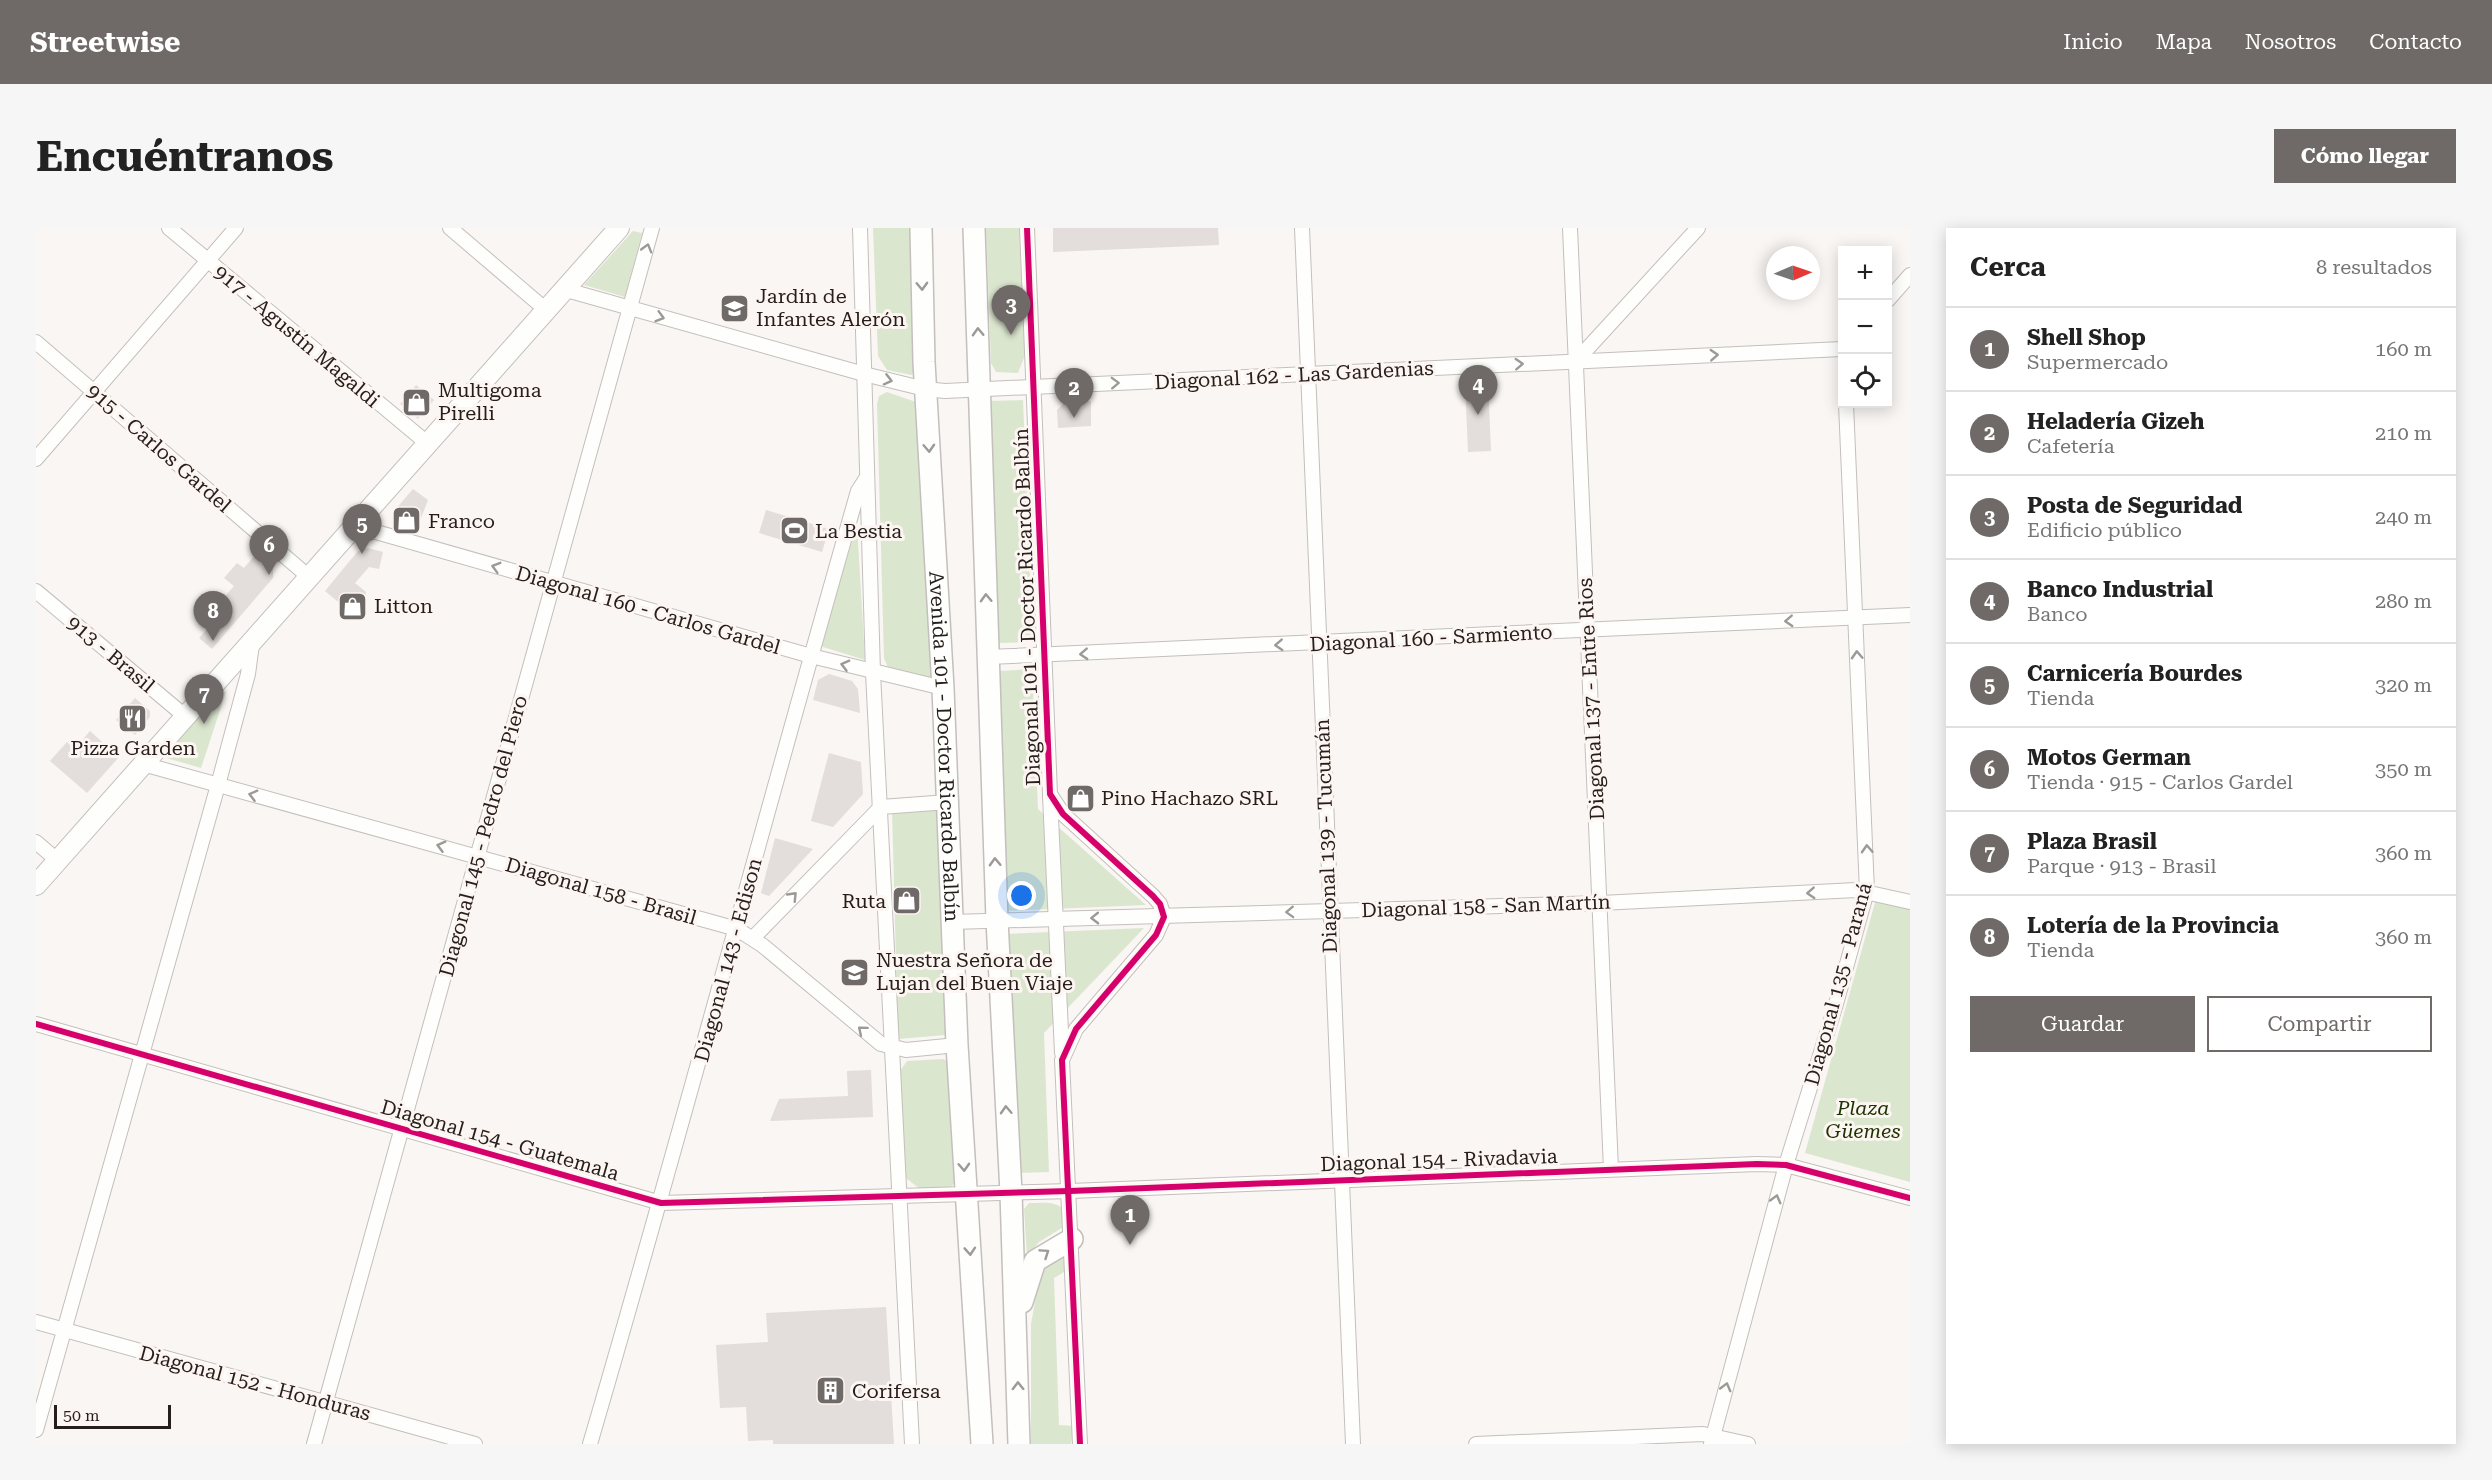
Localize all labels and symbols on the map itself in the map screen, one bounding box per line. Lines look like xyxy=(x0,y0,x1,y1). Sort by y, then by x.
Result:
one-way arrow xyxy=(640,243,652,254)
north arrow xyxy=(1766,246,1820,300)
street label: 917 - Agustín Magaldi xyxy=(209,260,385,412)
one-way arrow xyxy=(916,282,928,291)
place label: Jardín de Infantes Alerón xyxy=(756,284,905,331)
pin: 3 xyxy=(992,285,1030,335)
school or university icon: Jardín de Infantes Alerón xyxy=(719,292,751,324)
one-way arrow xyxy=(655,309,665,322)
one-way arrow xyxy=(972,327,984,336)
one-way arrow xyxy=(1709,348,1718,361)
street label: Diagonal 162 - Las Gardenias xyxy=(1154,356,1434,394)
one-way arrow xyxy=(1515,358,1524,371)
pin: 4 xyxy=(1458,366,1498,415)
pin: 2 xyxy=(1054,368,1094,418)
one-way arrow xyxy=(882,373,893,385)
one-way arrow xyxy=(1110,376,1119,389)
place label: Multigoma Pirelli xyxy=(438,378,542,425)
street label: 915 - Carlos Gardel xyxy=(82,379,236,517)
shop icon: Multigoma Pirelli xyxy=(401,386,433,418)
street label: Diagonal 101 - Doctor Ricardo Balbín xyxy=(1009,428,1045,786)
one-way arrow xyxy=(922,443,935,452)
pin: 5 xyxy=(342,504,382,554)
shop icon: Franco xyxy=(391,505,423,537)
place label: Franco xyxy=(428,509,495,533)
sports icon: La Bestia xyxy=(778,515,810,547)
place label: La Bestia xyxy=(815,519,902,543)
pin: 6 xyxy=(250,526,288,575)
street label: Diagonal 160 - Carlos Gardel xyxy=(513,561,783,659)
one-way arrow xyxy=(491,562,502,574)
street label: Avenida 101 - Doctor Ricardo Balbín xyxy=(924,570,964,922)
street label: Diagonal 137 - Entre Rios xyxy=(1573,577,1609,821)
shop icon: Litton xyxy=(337,590,369,622)
pin: 8 xyxy=(194,592,232,641)
place label: Litton xyxy=(374,594,433,618)
one-way arrow xyxy=(980,594,992,603)
street label: 913 - Brasil xyxy=(62,610,160,698)
one-way arrow xyxy=(1784,614,1793,627)
street label: Diagonal 160 - Sarmiento xyxy=(1309,620,1553,656)
one-way arrow xyxy=(1275,638,1284,651)
one-way arrow xyxy=(1080,647,1089,660)
one-way arrow xyxy=(1850,650,1863,659)
one-way arrow xyxy=(840,660,851,672)
pin: 7 xyxy=(184,674,224,724)
street label: Diagonal 145 - Pedro del Piero xyxy=(434,693,532,979)
restaurant icon: Pizza Garden xyxy=(117,702,149,734)
street label: Diagonal 139 - Tucumán xyxy=(1310,718,1342,954)
place label: Pizza Garden xyxy=(70,736,196,760)
shop icon: Pino Hachazo SRL xyxy=(1064,782,1096,814)
place label: Pino Hachazo SRL xyxy=(1101,786,1278,810)
one-way arrow xyxy=(248,790,259,802)
one-way arrow xyxy=(436,841,446,854)
one-way arrow xyxy=(1860,845,1873,854)
street label: Diagonal 158 - Brasil xyxy=(503,852,699,930)
street label: Diagonal 143 - Edison xyxy=(689,855,767,1065)
one-way arrow xyxy=(989,857,1001,866)
street label: Diagonal 135 - Paraná xyxy=(1799,880,1877,1088)
your location xyxy=(1007,881,1036,910)
shop icon: Ruta xyxy=(891,885,923,917)
one-way arrow xyxy=(1806,886,1815,899)
place label: Ruta xyxy=(842,889,886,913)
street label: Diagonal 158 - San Martín xyxy=(1361,890,1611,922)
one-way arrow xyxy=(786,892,797,903)
one-way arrow xyxy=(1286,906,1295,918)
one-way arrow xyxy=(1091,912,1100,924)
place label: Nuestra Señora de Lujan del Buen Viaje xyxy=(876,948,1073,995)
school or university icon: Nuestra Señora de Lujan del Buen Viaje xyxy=(839,956,871,988)
one-way arrow xyxy=(858,1026,869,1037)
street label: Diagonal 154 - Guatemala xyxy=(378,1094,622,1186)
park label: Plaza Güemes xyxy=(1825,1096,1901,1143)
one-way arrow xyxy=(1000,1106,1013,1115)
street label: Diagonal 154 - Rivadavia xyxy=(1320,1144,1558,1176)
one-way arrow xyxy=(957,1162,970,1171)
one-way arrow xyxy=(1769,1194,1782,1204)
pin: 1 xyxy=(1110,1196,1150,1245)
one-way arrow xyxy=(963,1246,976,1255)
one-way arrow xyxy=(1039,1250,1050,1261)
street label: Diagonal 152 - Honduras xyxy=(137,1341,373,1425)
building icon: Corifersa xyxy=(815,1375,847,1407)
place label: Corifersa xyxy=(852,1379,941,1403)
one-way arrow xyxy=(1011,1381,1024,1390)
one-way arrow xyxy=(1719,1383,1731,1393)
scale bar xyxy=(54,1402,171,1430)

